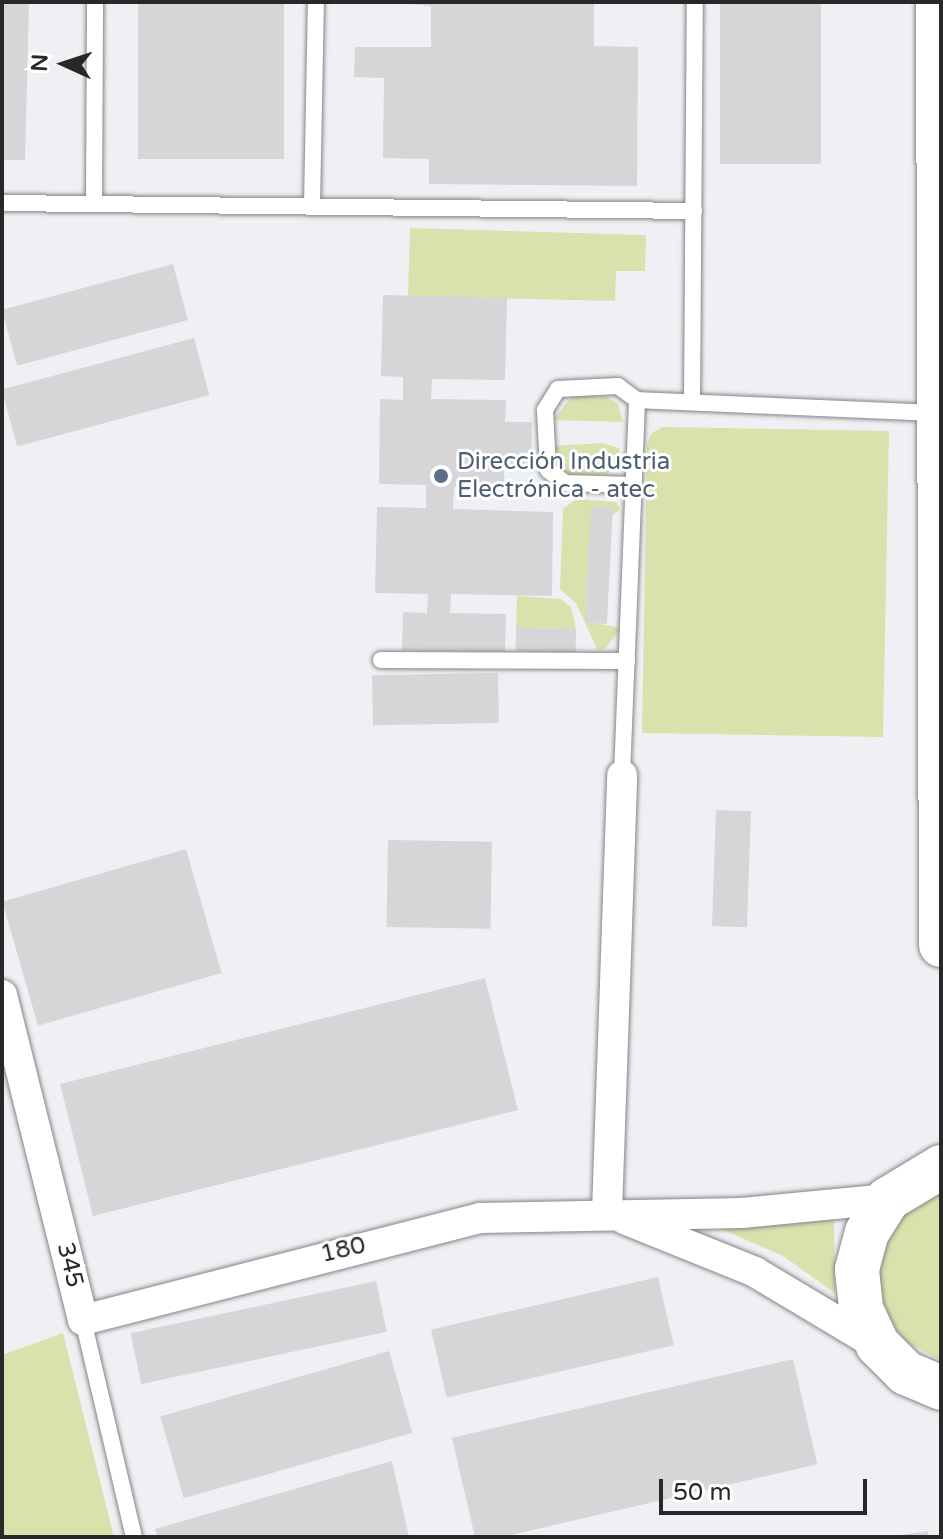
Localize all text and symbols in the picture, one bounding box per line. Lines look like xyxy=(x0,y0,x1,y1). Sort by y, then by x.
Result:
north arrow xyxy=(24,24,104,104)
text: N xyxy=(27,53,53,72)
place label: Dirección Industria Electrónica - atec xyxy=(457,448,670,504)
marker: Dirección Industria Electrónica - atec xyxy=(432,467,450,485)
street label: 180 xyxy=(318,1231,368,1269)
street label: 345 xyxy=(51,1240,89,1290)
scale bar xyxy=(663,1463,871,1513)
text: 50 m xyxy=(673,1478,731,1507)

